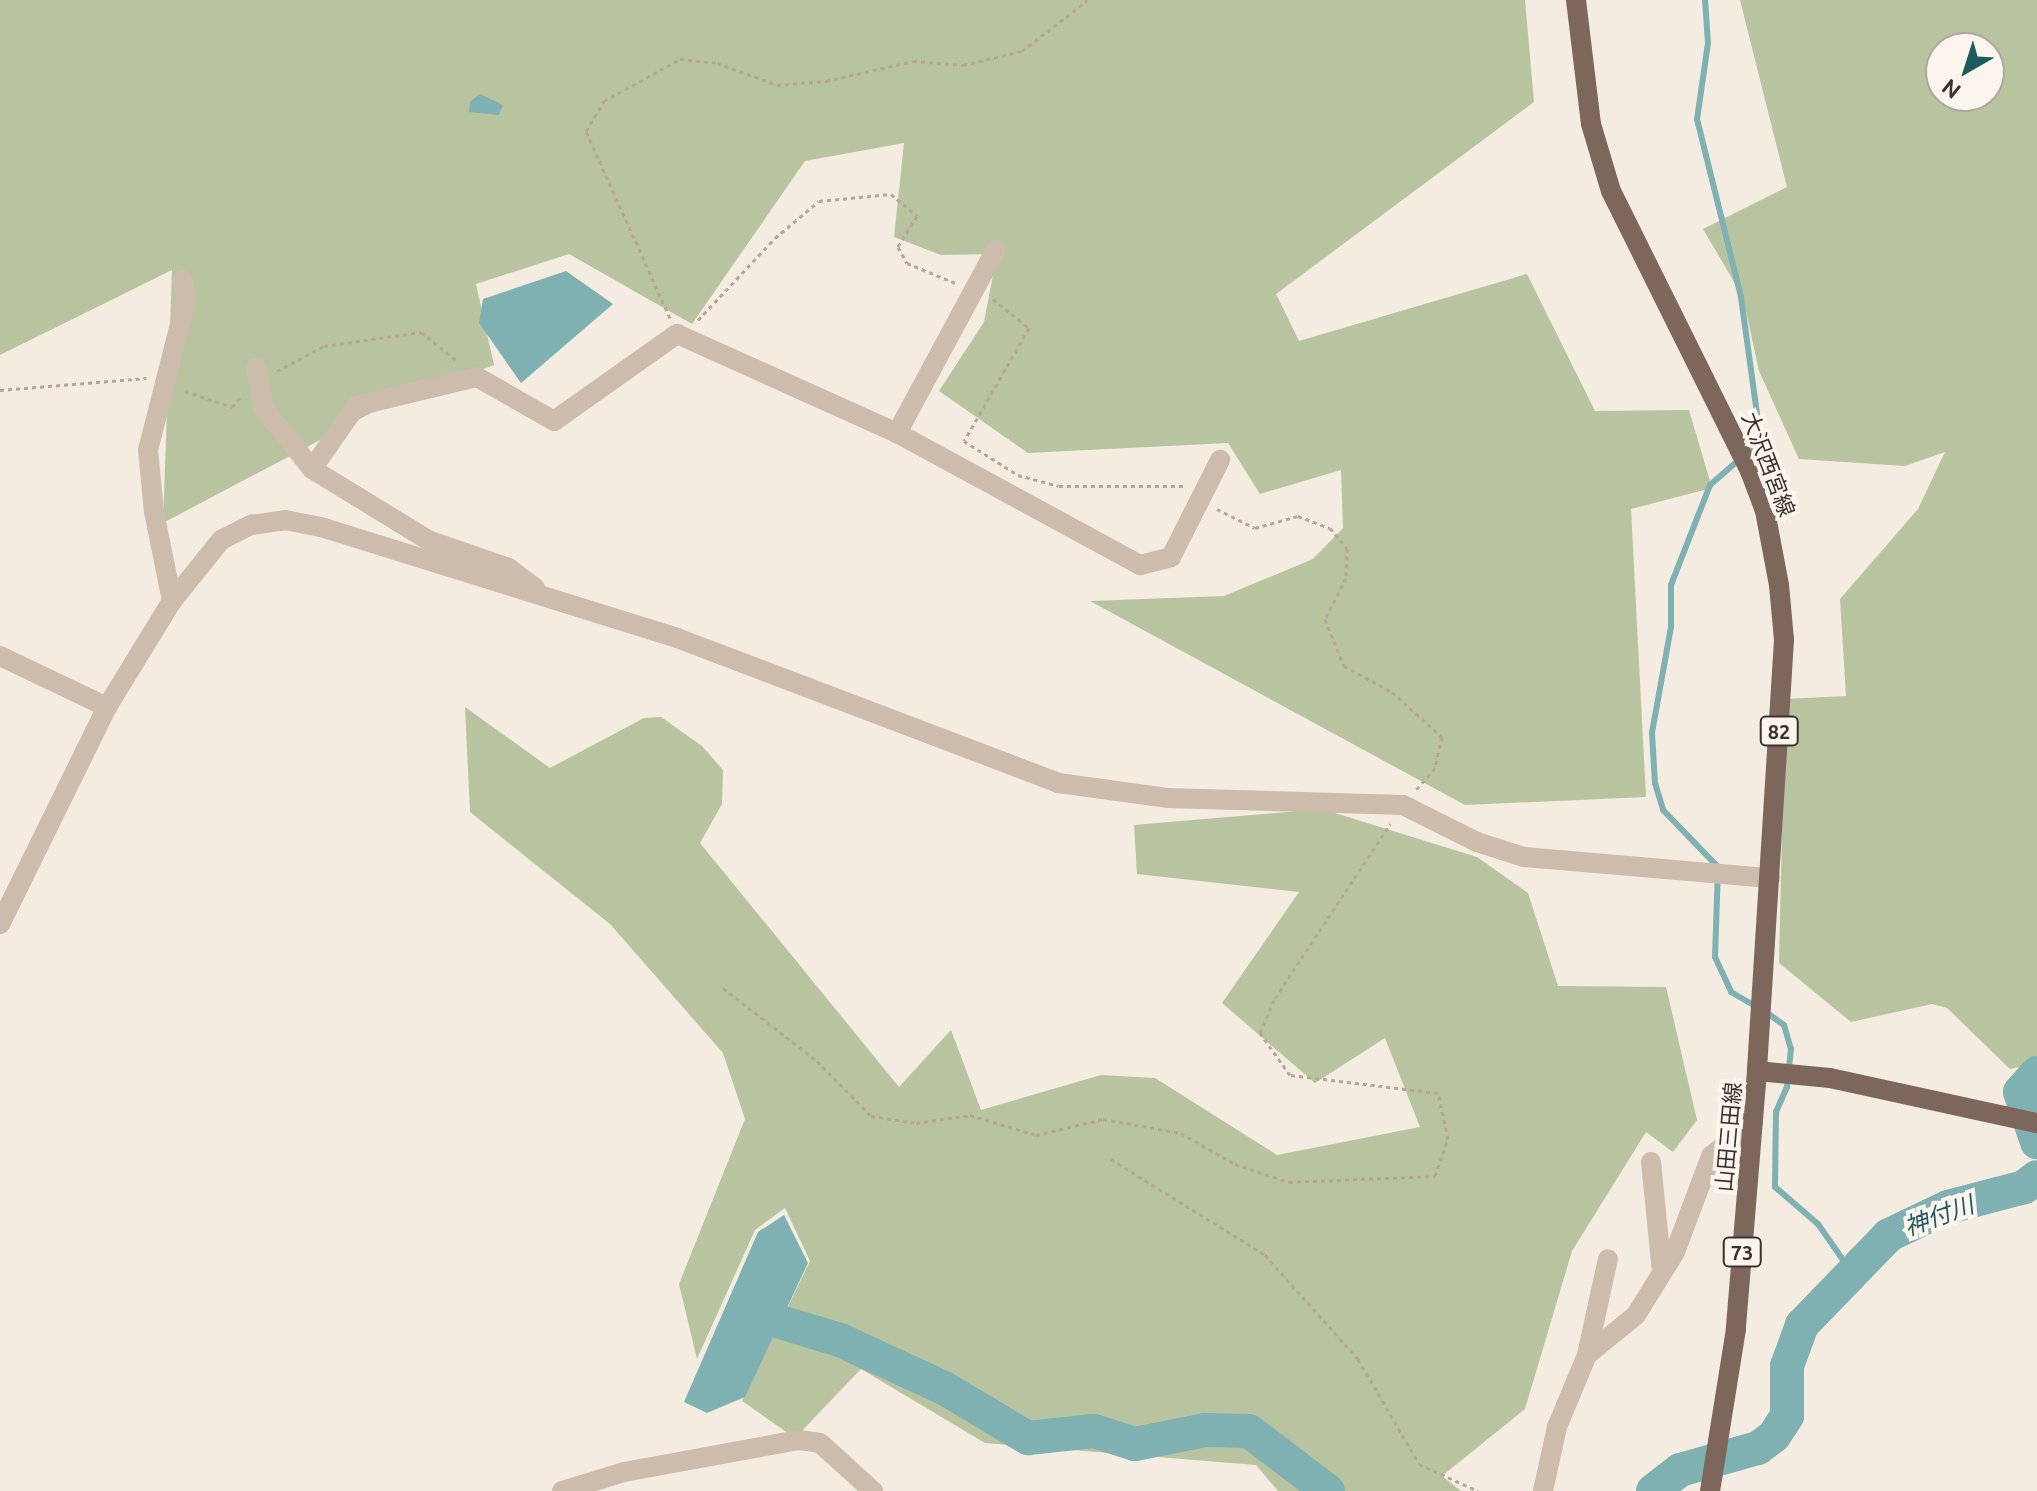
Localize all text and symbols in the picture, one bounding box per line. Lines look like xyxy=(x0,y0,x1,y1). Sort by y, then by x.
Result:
north arrow xyxy=(1925,32,2005,112)
text: N xyxy=(1937,75,1965,104)
street label: 大沢西宮線 xyxy=(1737,408,1801,520)
road number: 82 xyxy=(1759,715,1799,747)
street label: 山田三田線 xyxy=(1710,1081,1746,1193)
water label: 神付川 xyxy=(1900,1190,1978,1242)
road number: 73 xyxy=(1722,1236,1762,1268)

